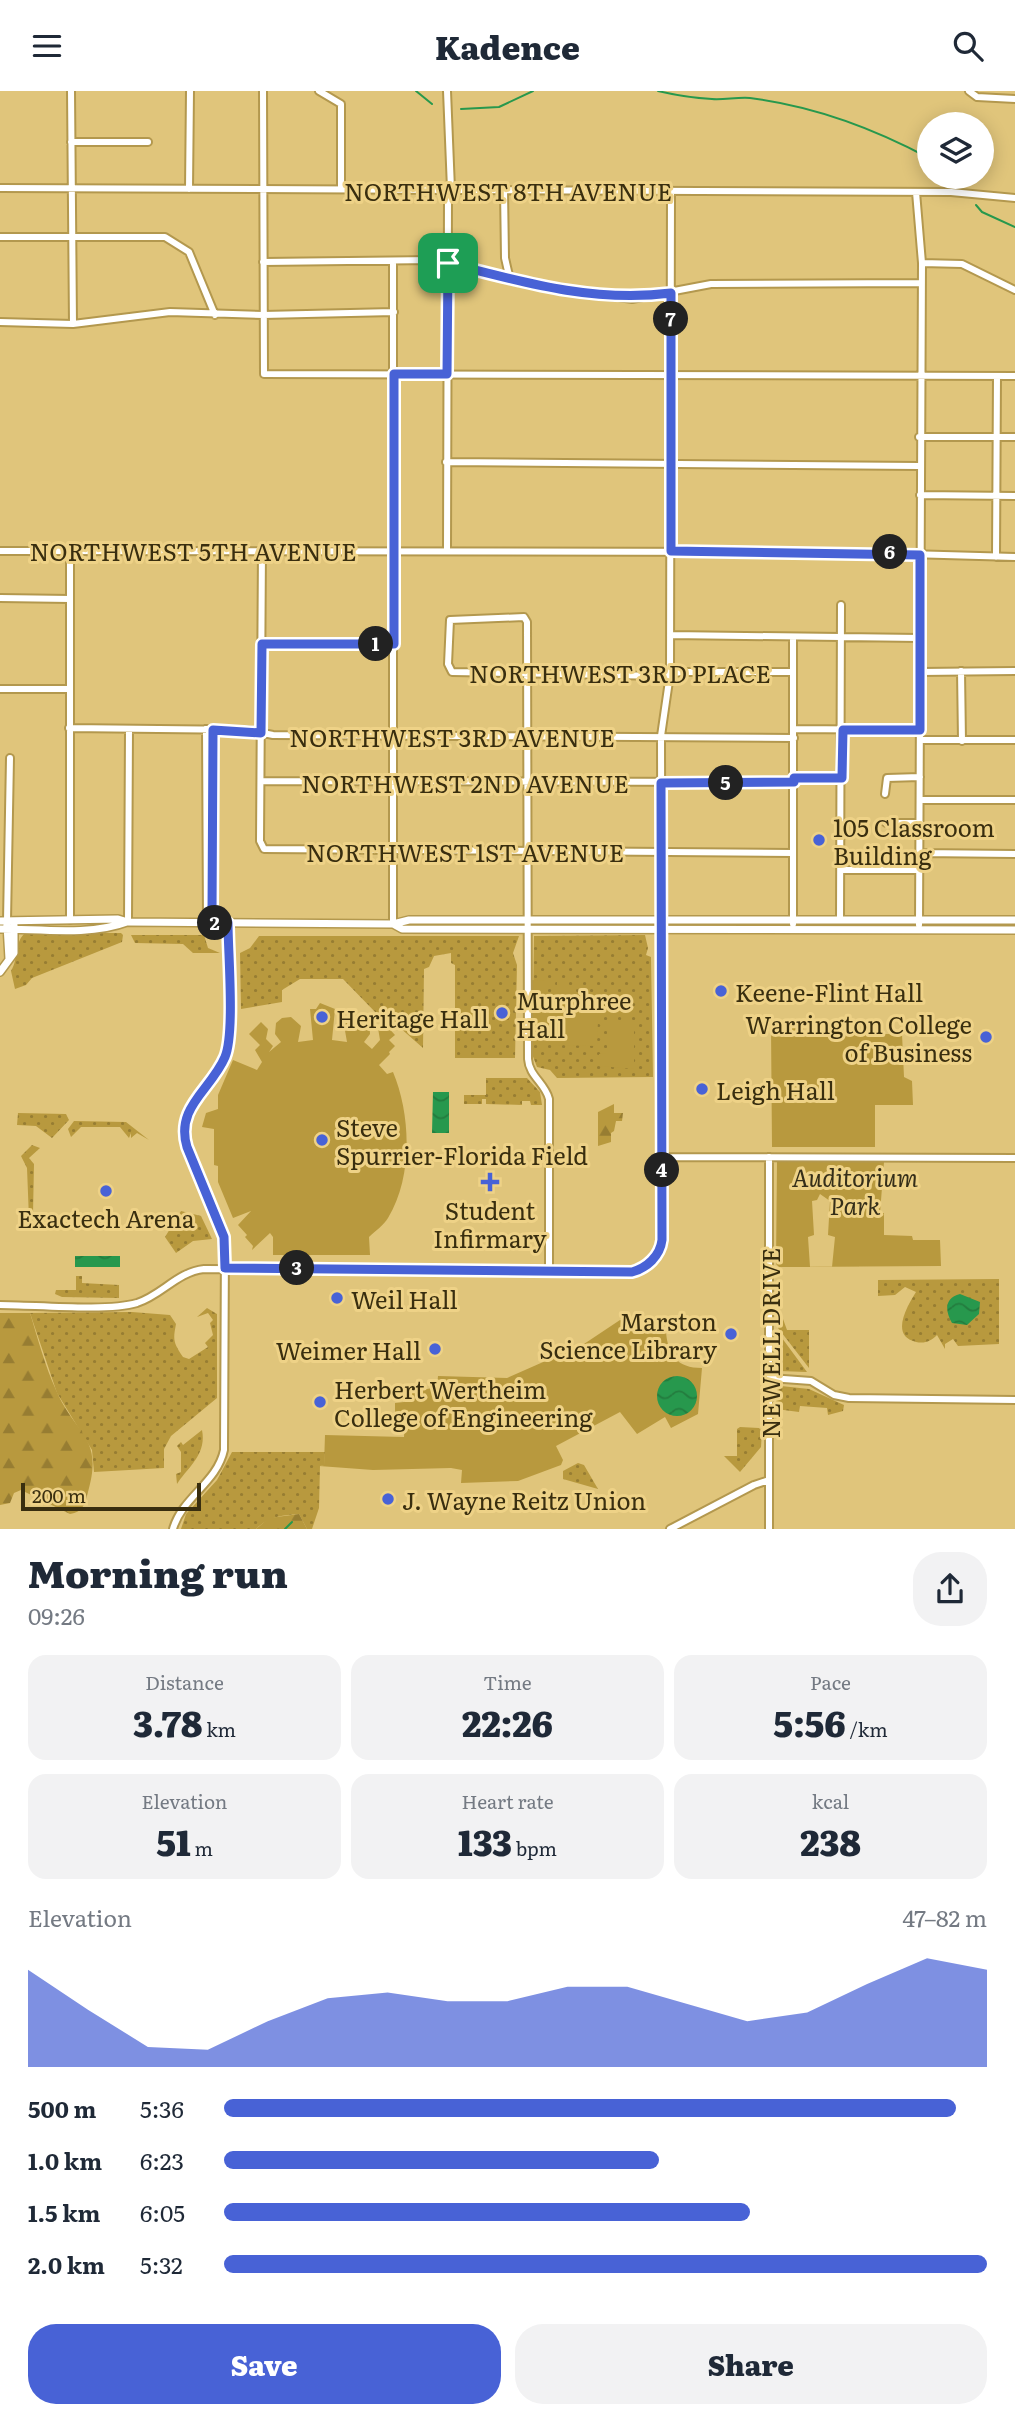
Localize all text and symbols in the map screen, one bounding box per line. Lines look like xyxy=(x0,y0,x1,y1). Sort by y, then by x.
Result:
text: Kadence xyxy=(435,22,580,70)
icon: menu xyxy=(28,27,66,65)
icon: search xyxy=(949,27,987,65)
map controls xyxy=(917,112,994,189)
button: layers xyxy=(917,112,994,189)
street label: NORTHWEST 8TH AVENUE xyxy=(344,173,672,208)
pin xyxy=(418,233,478,293)
icon: arrive xyxy=(429,244,467,282)
pin: 7 xyxy=(654,301,688,337)
text: 7 xyxy=(665,304,676,332)
street label: NORTHWEST 5TH AVENUE xyxy=(30,533,356,568)
pin: 6 xyxy=(872,535,908,569)
text: 6 xyxy=(884,537,895,565)
pin: 1 xyxy=(358,627,394,661)
text: 1 xyxy=(372,629,379,657)
street label: NORTHWEST 3RD PLACE xyxy=(469,655,771,690)
street label: NORTHWEST 3RD AVENUE xyxy=(289,719,615,754)
street label: NORTHWEST 2ND AVENUE xyxy=(301,765,629,800)
pin: 5 xyxy=(708,765,744,801)
text: 5 xyxy=(720,768,731,796)
place label: 105 Classroom Building xyxy=(833,809,995,872)
marker: 105 Classroom Building xyxy=(811,832,827,848)
street label: NORTHWEST 1ST AVENUE xyxy=(306,834,624,869)
pin: 2 xyxy=(198,905,232,941)
text: 2 xyxy=(209,908,220,936)
place label: Keene-Flint Hall xyxy=(735,974,923,1009)
place label: Murphree Hall xyxy=(516,982,632,1045)
marker: Keene-Flint Hall xyxy=(713,983,729,999)
place label: Heritage Hall xyxy=(336,1000,488,1035)
marker: Murphree Hall xyxy=(494,1005,510,1021)
place label: Warrington College of Business xyxy=(745,1006,972,1069)
marker: Heritage Hall xyxy=(314,1009,330,1025)
marker: Warrington College of Business xyxy=(978,1029,994,1045)
place label: Leigh Hall xyxy=(716,1072,835,1107)
marker: Leigh Hall xyxy=(694,1081,710,1097)
place label: Steve Spurrier-Florida Field xyxy=(336,1109,588,1172)
marker: Steve Spurrier-Florida Field xyxy=(314,1132,330,1148)
pin: 4 xyxy=(644,1153,680,1187)
text: 4 xyxy=(656,1155,667,1183)
park label: Auditorium Park xyxy=(792,1159,918,1222)
marker: Student Infirmary xyxy=(480,1172,500,1192)
marker: Exactech Arena xyxy=(98,1183,114,1199)
place label: Student Infirmary xyxy=(433,1192,547,1255)
place label: Exactech Arena xyxy=(17,1200,195,1235)
street label: NEWELL DRIVE xyxy=(752,1248,787,1438)
pin: 3 xyxy=(280,1251,314,1285)
text: 3 xyxy=(291,1253,302,1281)
place label: Weil Hall xyxy=(351,1281,458,1316)
marker: Weil Hall xyxy=(329,1290,345,1306)
place label: Marston Science Library xyxy=(539,1303,717,1366)
marker: Marston Science Library xyxy=(723,1326,739,1342)
place label: Weimer Hall xyxy=(276,1332,421,1367)
marker: Weimer Hall xyxy=(427,1341,443,1357)
place label: Herbert Wertheim College of Engineering xyxy=(334,1371,593,1434)
marker: Herbert Wertheim College of Engineering xyxy=(312,1394,328,1410)
scale bar xyxy=(21,1480,201,1512)
text: 200 m xyxy=(32,1481,86,1509)
place label: J. Wayne Reitz Union xyxy=(402,1482,646,1517)
marker: J. Wayne Reitz Union xyxy=(380,1491,396,1507)
text: Morning run xyxy=(28,1543,288,1600)
button: share xyxy=(913,1552,987,1626)
text: 09:26 xyxy=(28,1598,85,1632)
text: Distance xyxy=(145,1668,224,1696)
text: Time xyxy=(483,1668,532,1696)
text: Pace xyxy=(810,1668,851,1696)
text: 3.78 xyxy=(133,1696,202,1748)
text: 22:26 xyxy=(462,1696,553,1748)
text: 5:56 xyxy=(773,1696,846,1748)
text: km xyxy=(202,1715,236,1743)
text: /km xyxy=(846,1715,888,1743)
text: Elevation xyxy=(142,1787,227,1815)
text: Heart rate xyxy=(461,1787,554,1815)
text: kcal xyxy=(812,1787,849,1815)
text: 51 xyxy=(156,1815,191,1867)
text: 133 xyxy=(458,1815,512,1867)
text: 238 xyxy=(800,1815,861,1867)
text: m xyxy=(191,1834,213,1862)
text: bpm xyxy=(512,1834,557,1862)
text: Elevation xyxy=(28,1900,132,1934)
text: 47–82 m xyxy=(902,1900,987,1934)
text: 500 m xyxy=(28,2091,96,2125)
text: 5:36 xyxy=(140,2091,184,2125)
text: 1.0 km xyxy=(28,2143,102,2177)
text: 6:23 xyxy=(140,2143,184,2177)
text: 1.5 km xyxy=(28,2195,101,2229)
text: 6:05 xyxy=(140,2195,185,2229)
text: 2.0 km xyxy=(28,2247,105,2281)
text: 5:32 xyxy=(140,2247,183,2281)
button: Save xyxy=(28,2324,501,2404)
button: Share xyxy=(515,2324,987,2404)

